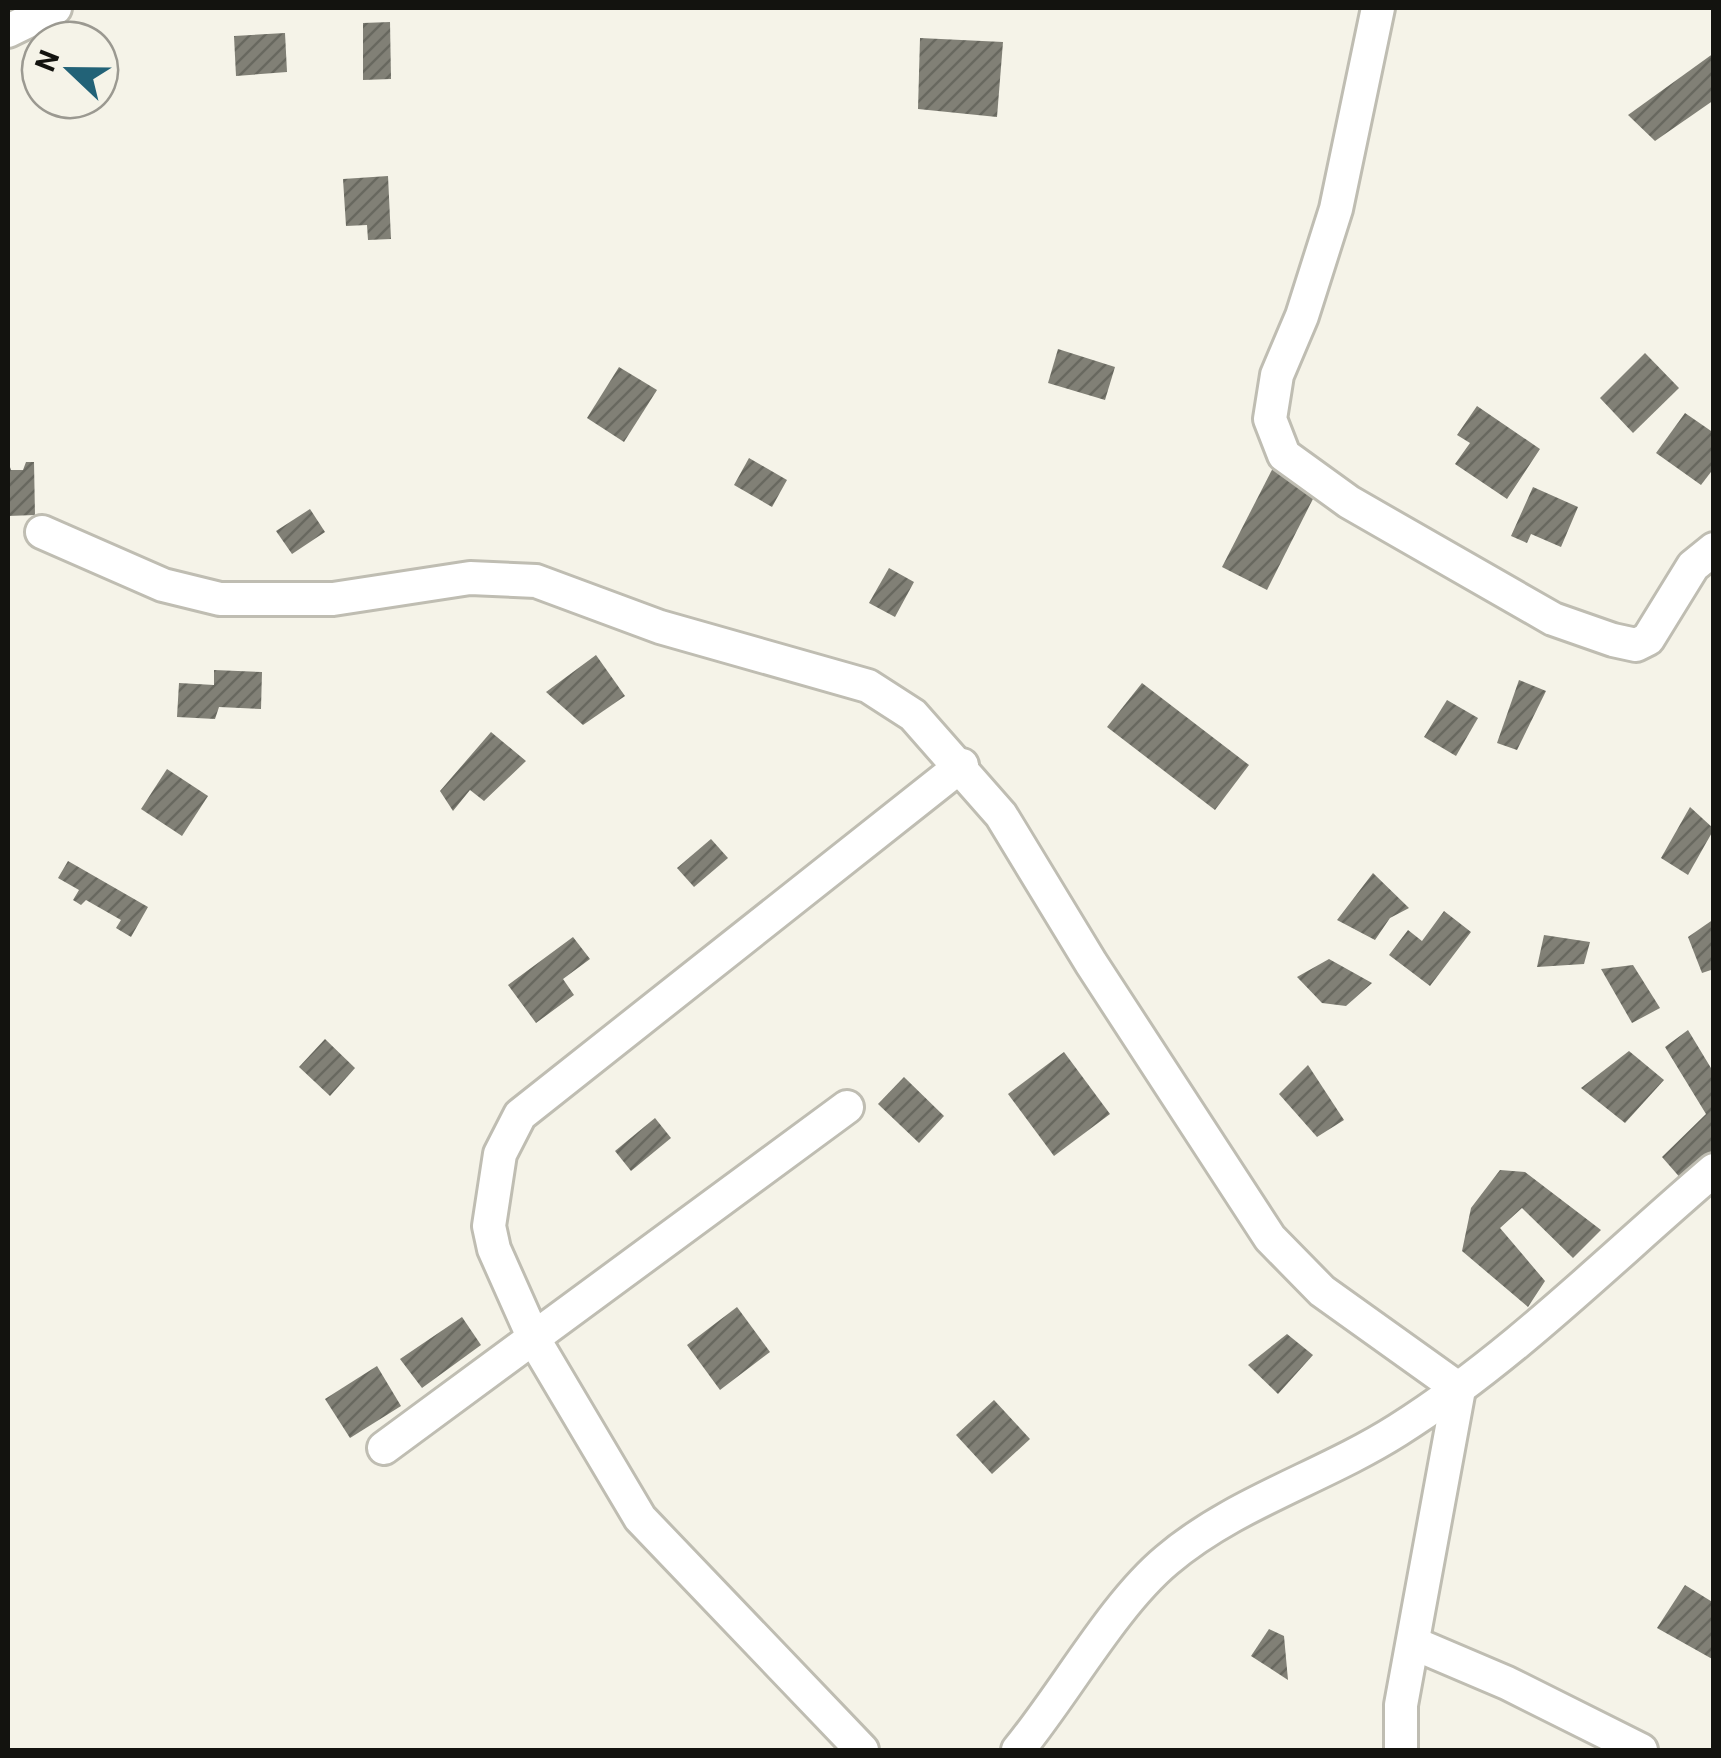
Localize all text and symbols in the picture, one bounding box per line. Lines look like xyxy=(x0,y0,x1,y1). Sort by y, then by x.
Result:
north arrow xyxy=(20,20,120,120)
text: N xyxy=(28,45,66,76)

